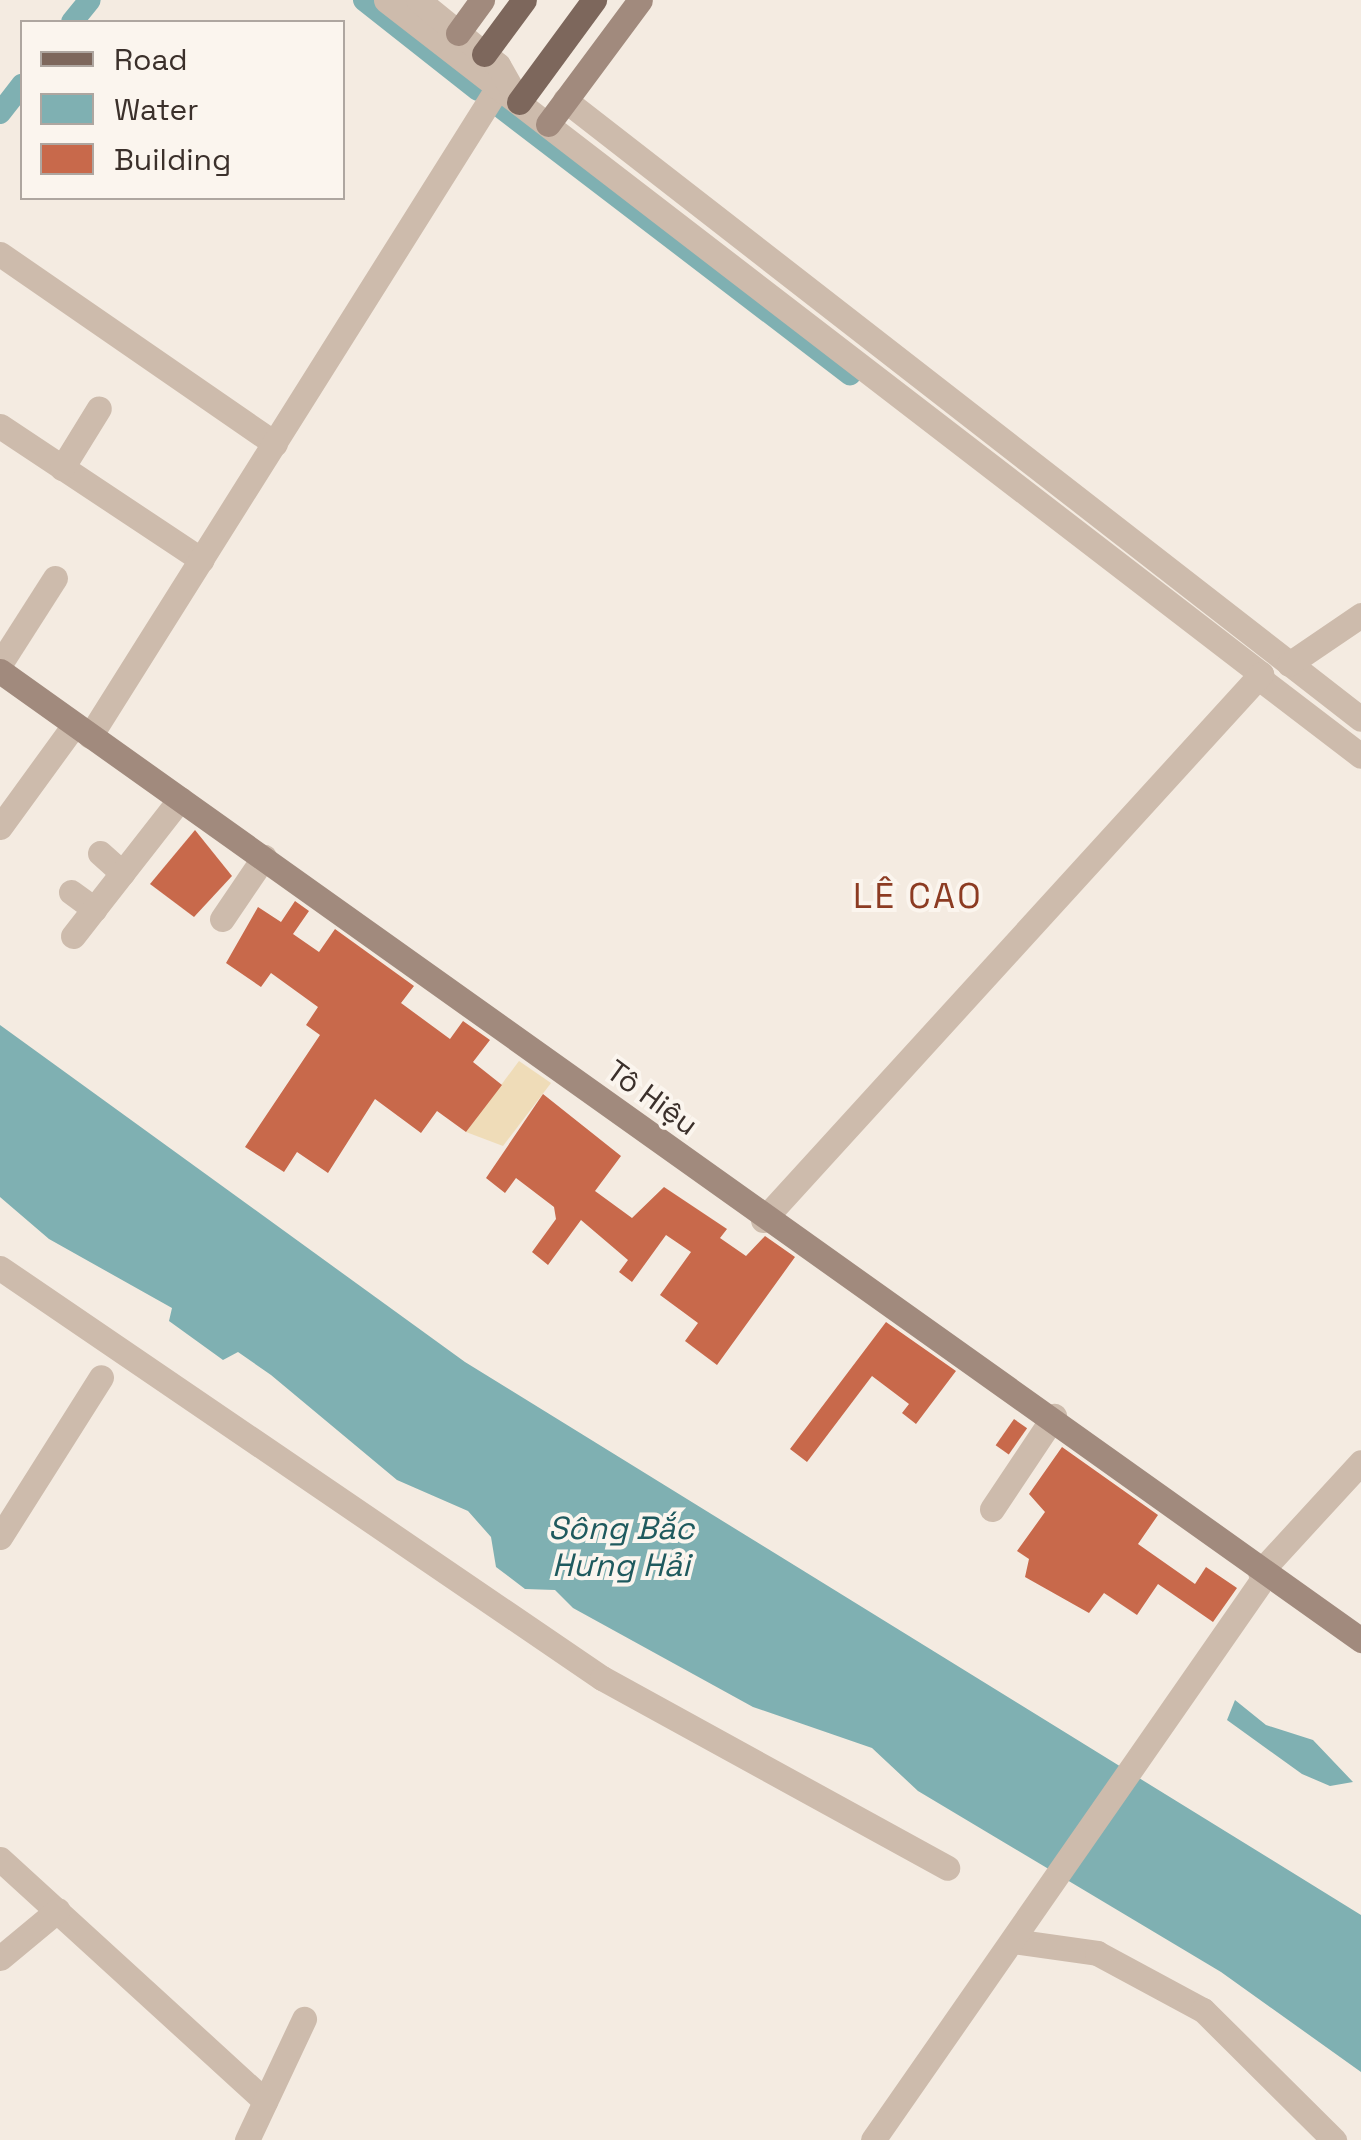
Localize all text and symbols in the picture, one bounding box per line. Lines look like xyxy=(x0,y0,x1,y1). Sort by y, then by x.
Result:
legend xyxy=(20,20,345,200)
text: Road xyxy=(114,40,188,79)
text: Water xyxy=(114,90,199,129)
text: Building xyxy=(114,140,231,179)
district label: LÊ CAO xyxy=(853,875,983,917)
street label: Tô Hiệu xyxy=(599,1053,705,1143)
water label: Sông Bắc Hưng Hải xyxy=(548,1510,694,1585)

